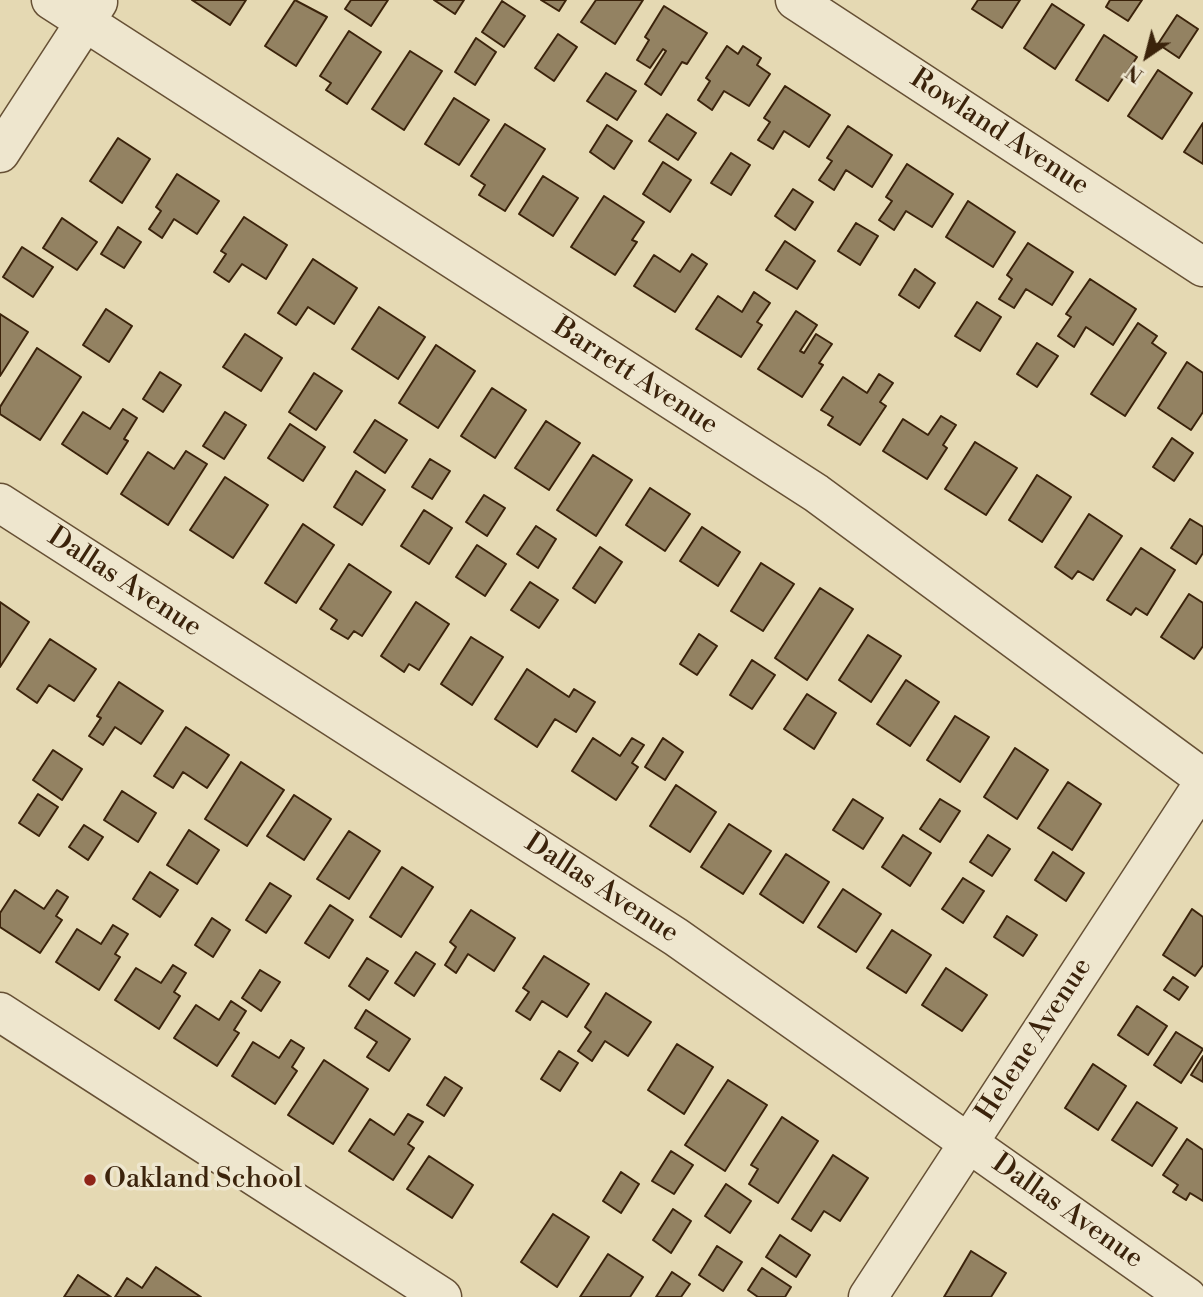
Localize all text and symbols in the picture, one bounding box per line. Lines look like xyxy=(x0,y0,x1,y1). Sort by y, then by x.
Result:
north arrow xyxy=(1112,21,1182,91)
text: N xyxy=(1122,59,1148,87)
street label: Rowland Avenue xyxy=(903,63,1095,203)
street label: Barrett Avenue xyxy=(546,311,724,443)
street label: Dallas Avenue xyxy=(41,521,207,645)
street label: Dallas Avenue xyxy=(518,827,684,951)
street label: Helene Avenue xyxy=(970,952,1100,1128)
street label: Dallas Avenue xyxy=(985,1147,1149,1277)
place label: Oakland School xyxy=(104,1163,302,1197)
marker: Oakland School xyxy=(82,1172,98,1188)

